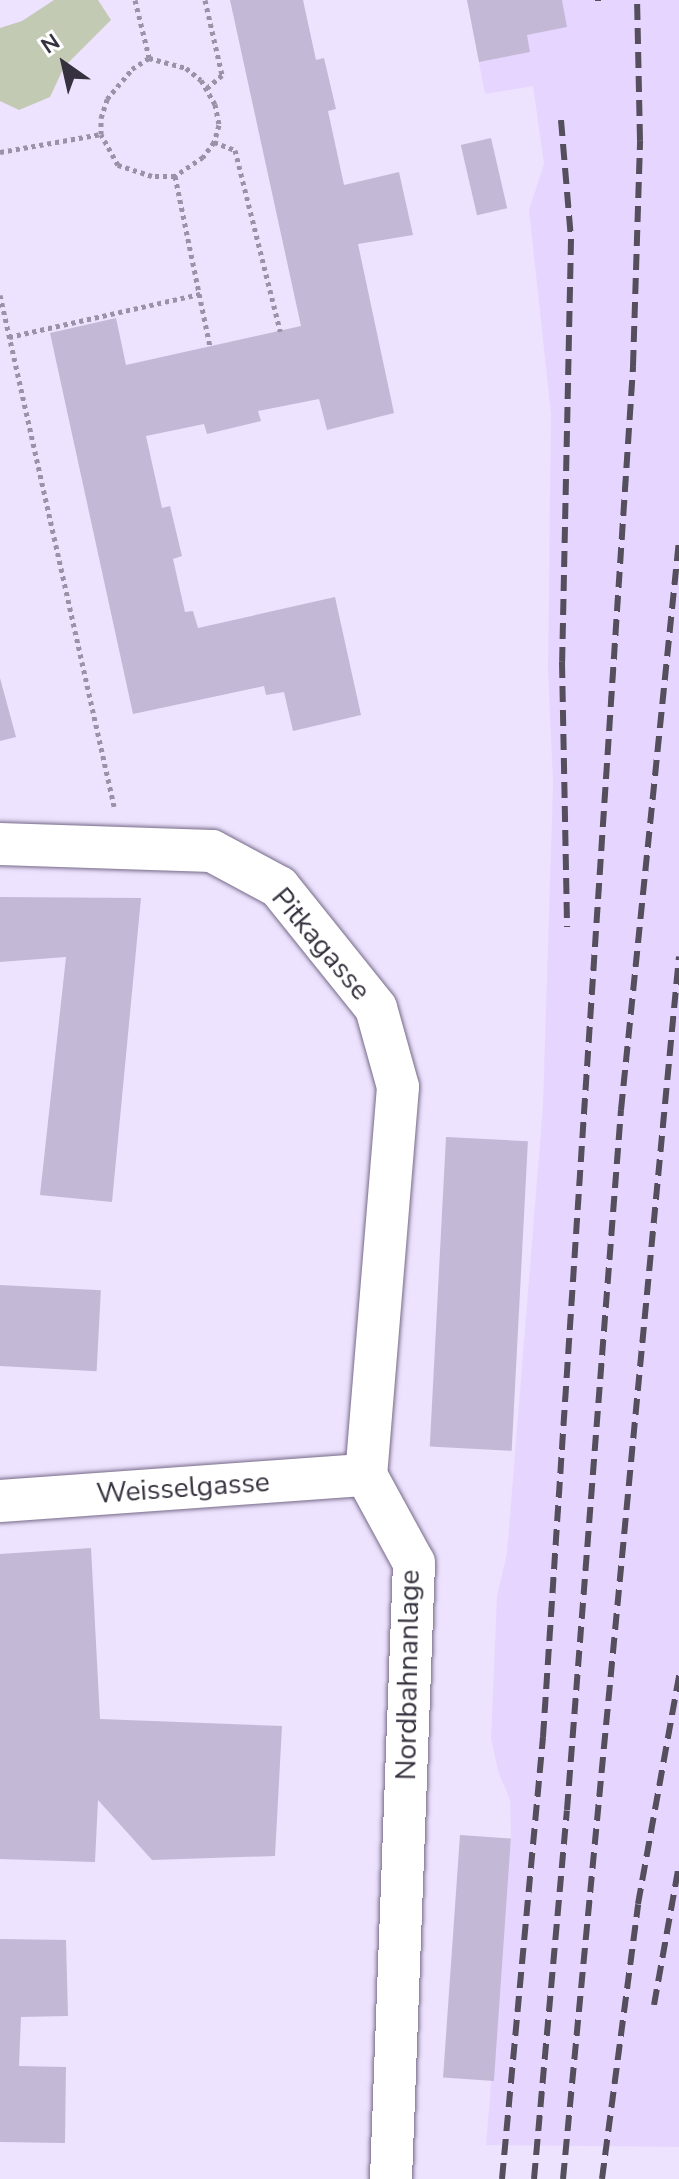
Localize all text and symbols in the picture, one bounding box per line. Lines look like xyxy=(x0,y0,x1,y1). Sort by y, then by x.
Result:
north arrow xyxy=(24,24,104,104)
text: N xyxy=(35,27,66,61)
street label: Pitkagasse xyxy=(264,881,378,1007)
street label: Weisselgasse xyxy=(95,1465,271,1511)
street label: Nordbahnanlage xyxy=(389,1569,427,1781)

